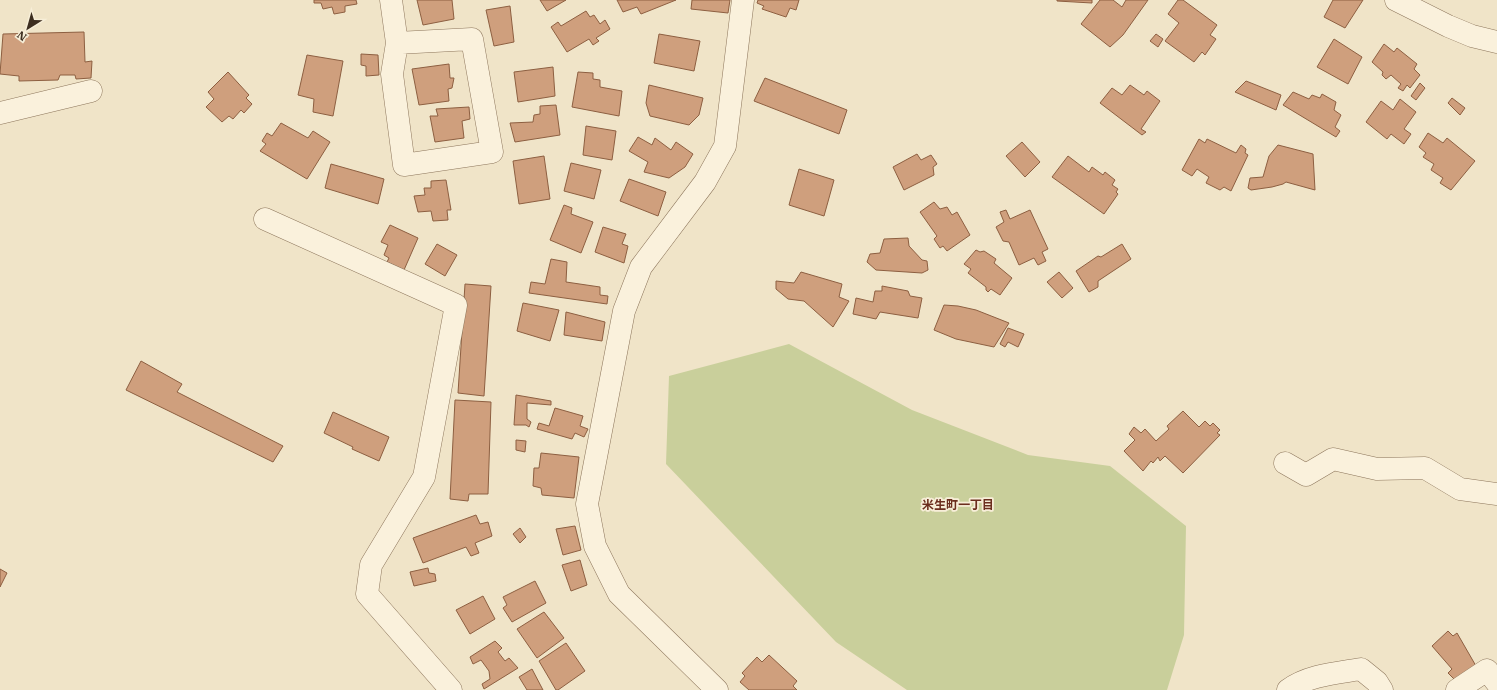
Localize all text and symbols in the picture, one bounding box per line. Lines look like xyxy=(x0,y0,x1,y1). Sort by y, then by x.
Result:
north arrow xyxy=(8,8,48,48)
text: N xyxy=(14,28,30,44)
district label: 米生町一丁目 xyxy=(922,497,994,512)

